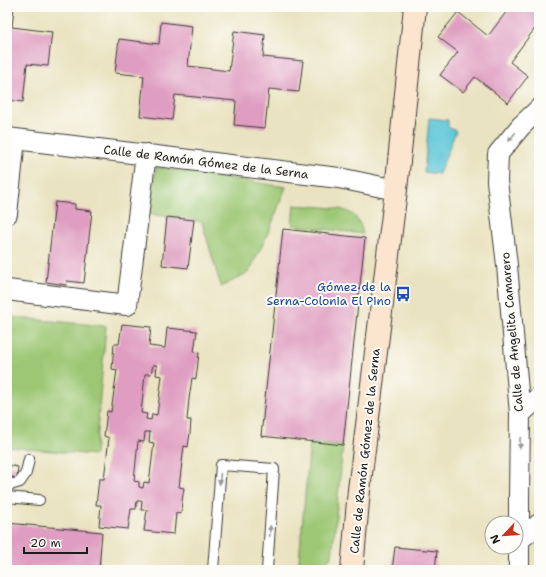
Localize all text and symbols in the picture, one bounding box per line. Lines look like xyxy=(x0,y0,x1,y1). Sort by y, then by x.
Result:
one-way arrow xyxy=(508,132,516,143)
street label: Calle de Ramón Gómez de la Serna xyxy=(103,141,310,183)
street label: Calle de Angelita Camarero xyxy=(497,251,527,413)
place label: Gómez de la Serna-Colonia El Pino xyxy=(266,279,392,309)
bus stop icon: Gómez de la Serna-Colonia El Pino xyxy=(394,285,412,303)
street label: Calle de Ramón Gómez de la Serna xyxy=(346,347,384,554)
one-way arrow xyxy=(517,437,523,450)
one-way arrow xyxy=(217,473,224,485)
north arrow xyxy=(484,515,524,555)
one-way arrow xyxy=(266,525,273,537)
scale bar xyxy=(24,529,87,555)
text: N xyxy=(487,532,504,546)
text: 20 m xyxy=(30,535,61,551)

